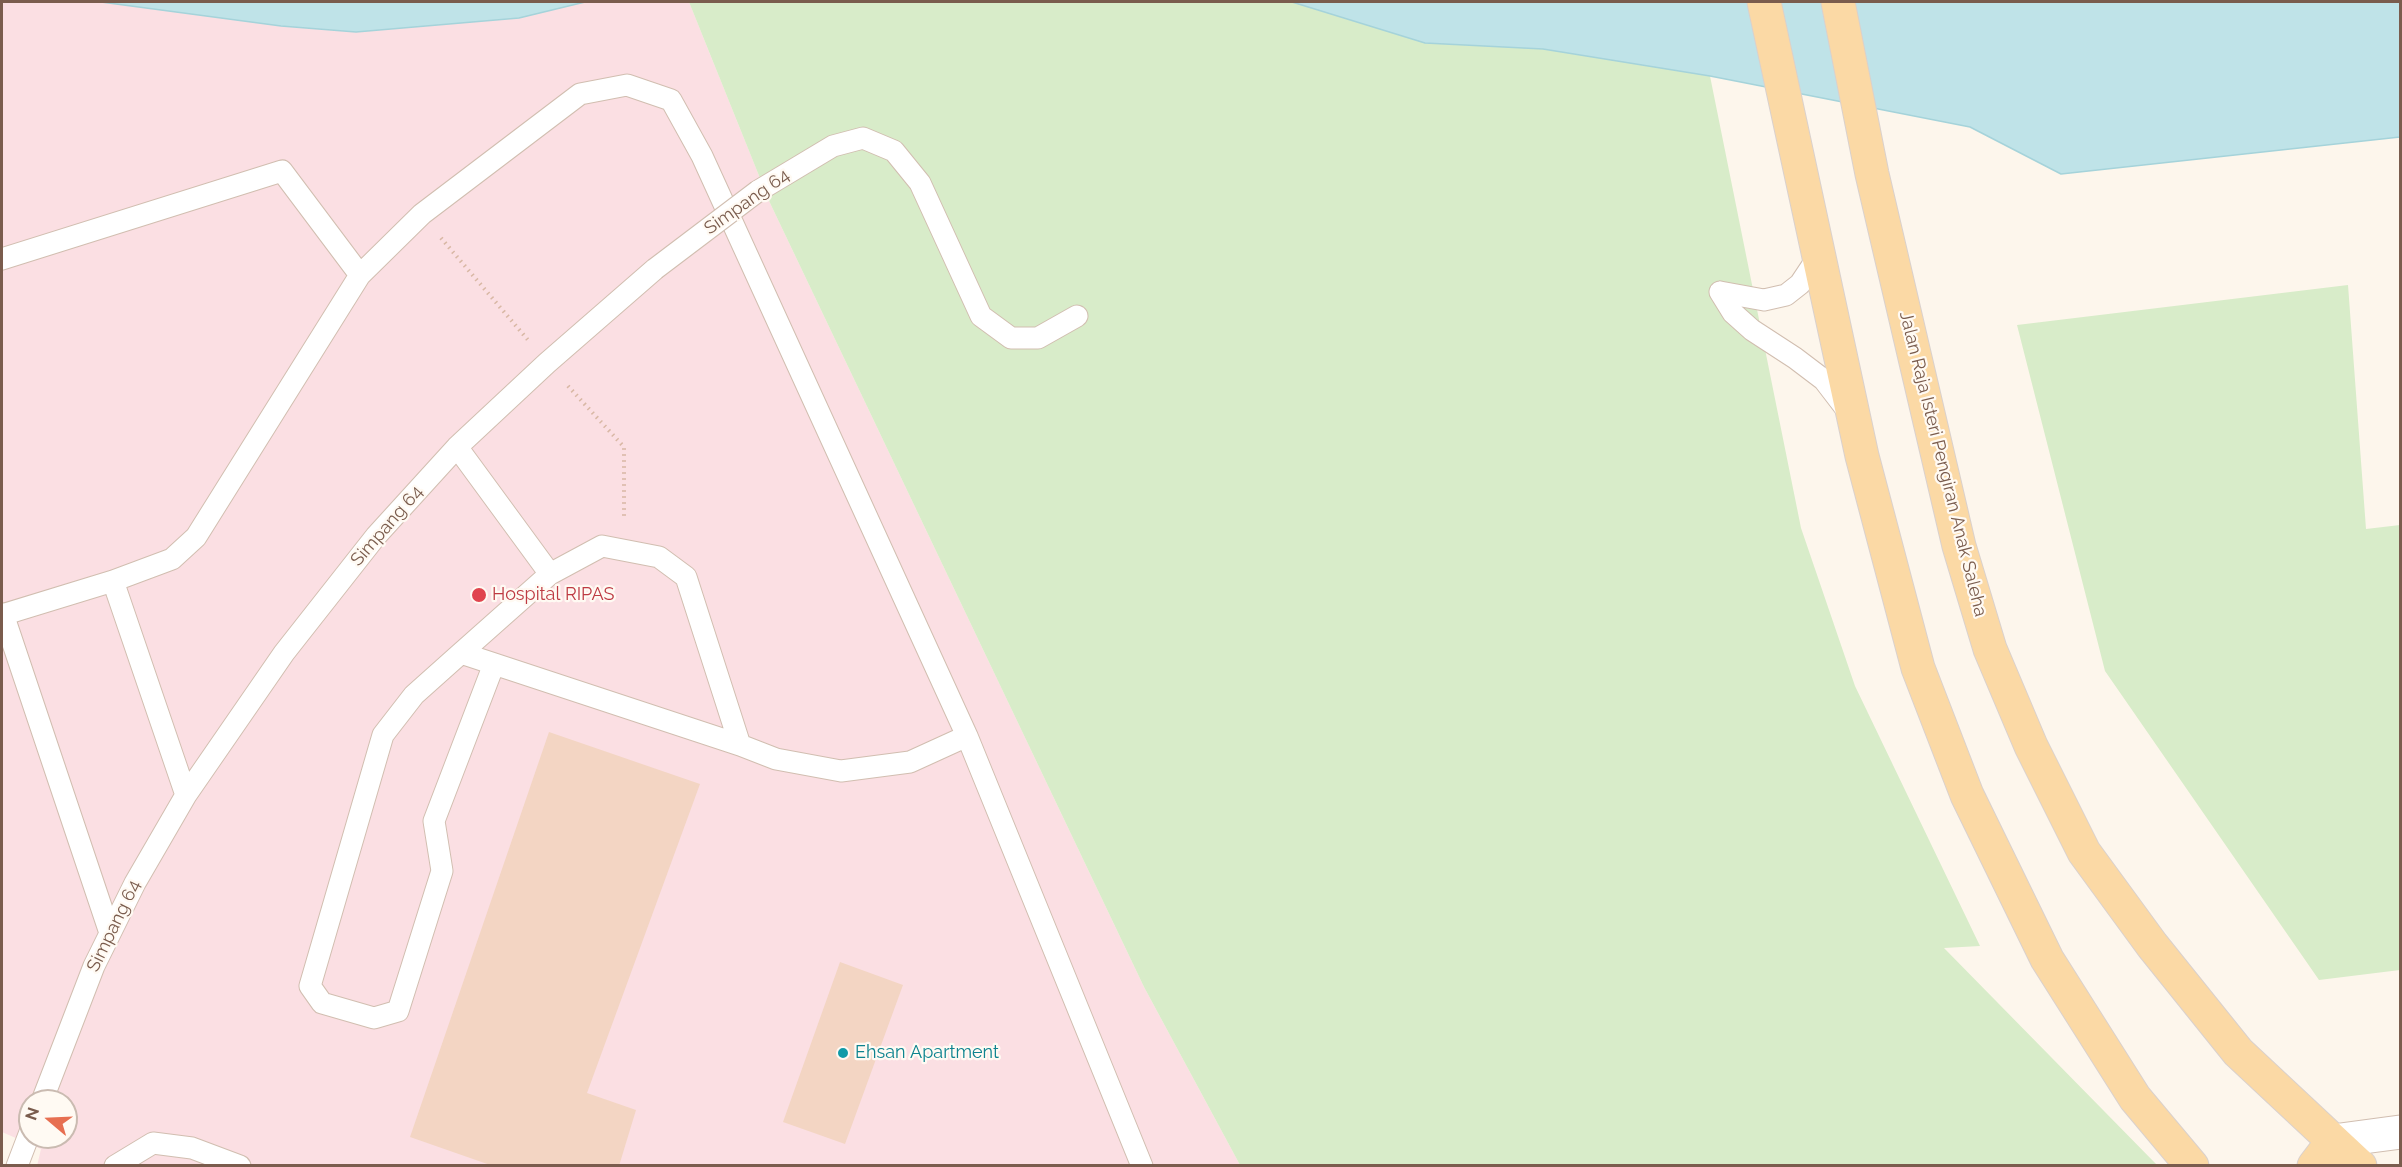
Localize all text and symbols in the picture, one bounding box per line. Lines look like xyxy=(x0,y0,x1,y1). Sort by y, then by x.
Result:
street label: Simpang 64 xyxy=(700,165,794,239)
street label: Jalan Raja Isteri Pengiran Anak Saleha xyxy=(1895,309,1991,619)
street label: Simpang 64 xyxy=(346,481,428,571)
place label: Hospital RIPAS xyxy=(492,584,614,606)
marker: Hospital RIPAS xyxy=(470,586,488,604)
street label: Simpang 64 xyxy=(83,877,145,975)
place label: Ehsan Apartment xyxy=(855,1042,999,1064)
marker: Ehsan Apartment xyxy=(836,1046,850,1060)
north arrow xyxy=(18,1089,78,1149)
text: N xyxy=(21,1105,43,1122)

